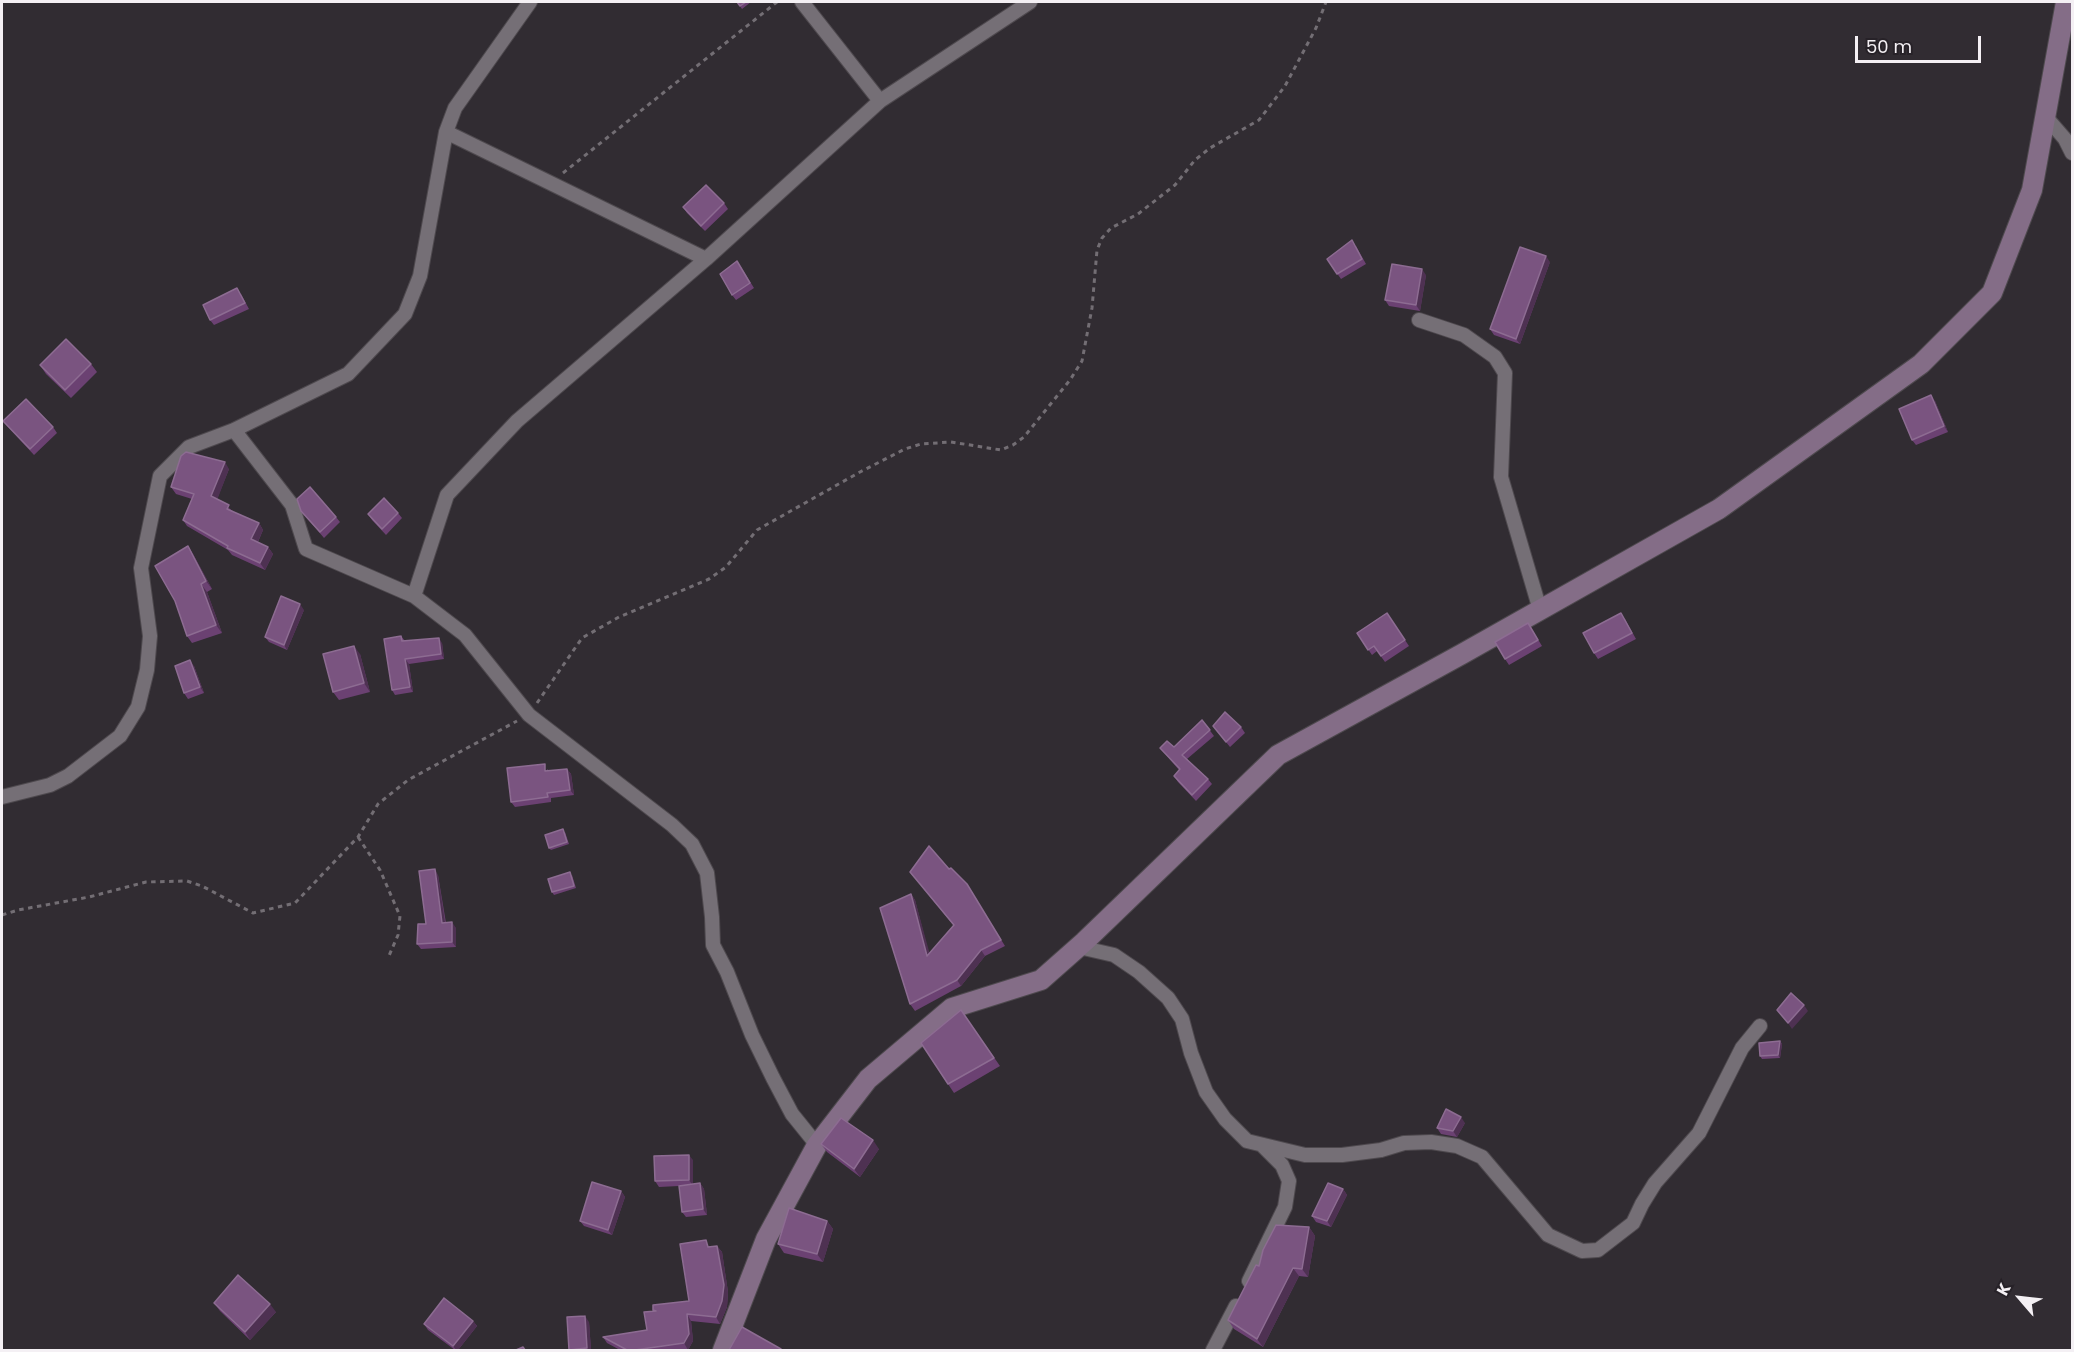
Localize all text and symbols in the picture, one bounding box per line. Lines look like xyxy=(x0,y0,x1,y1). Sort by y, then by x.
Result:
scale bar xyxy=(1858,24,1984,62)
text: 50 m xyxy=(1866,34,1912,59)
north arrow xyxy=(1990,1268,2050,1328)
text: K xyxy=(1991,1279,2016,1300)

